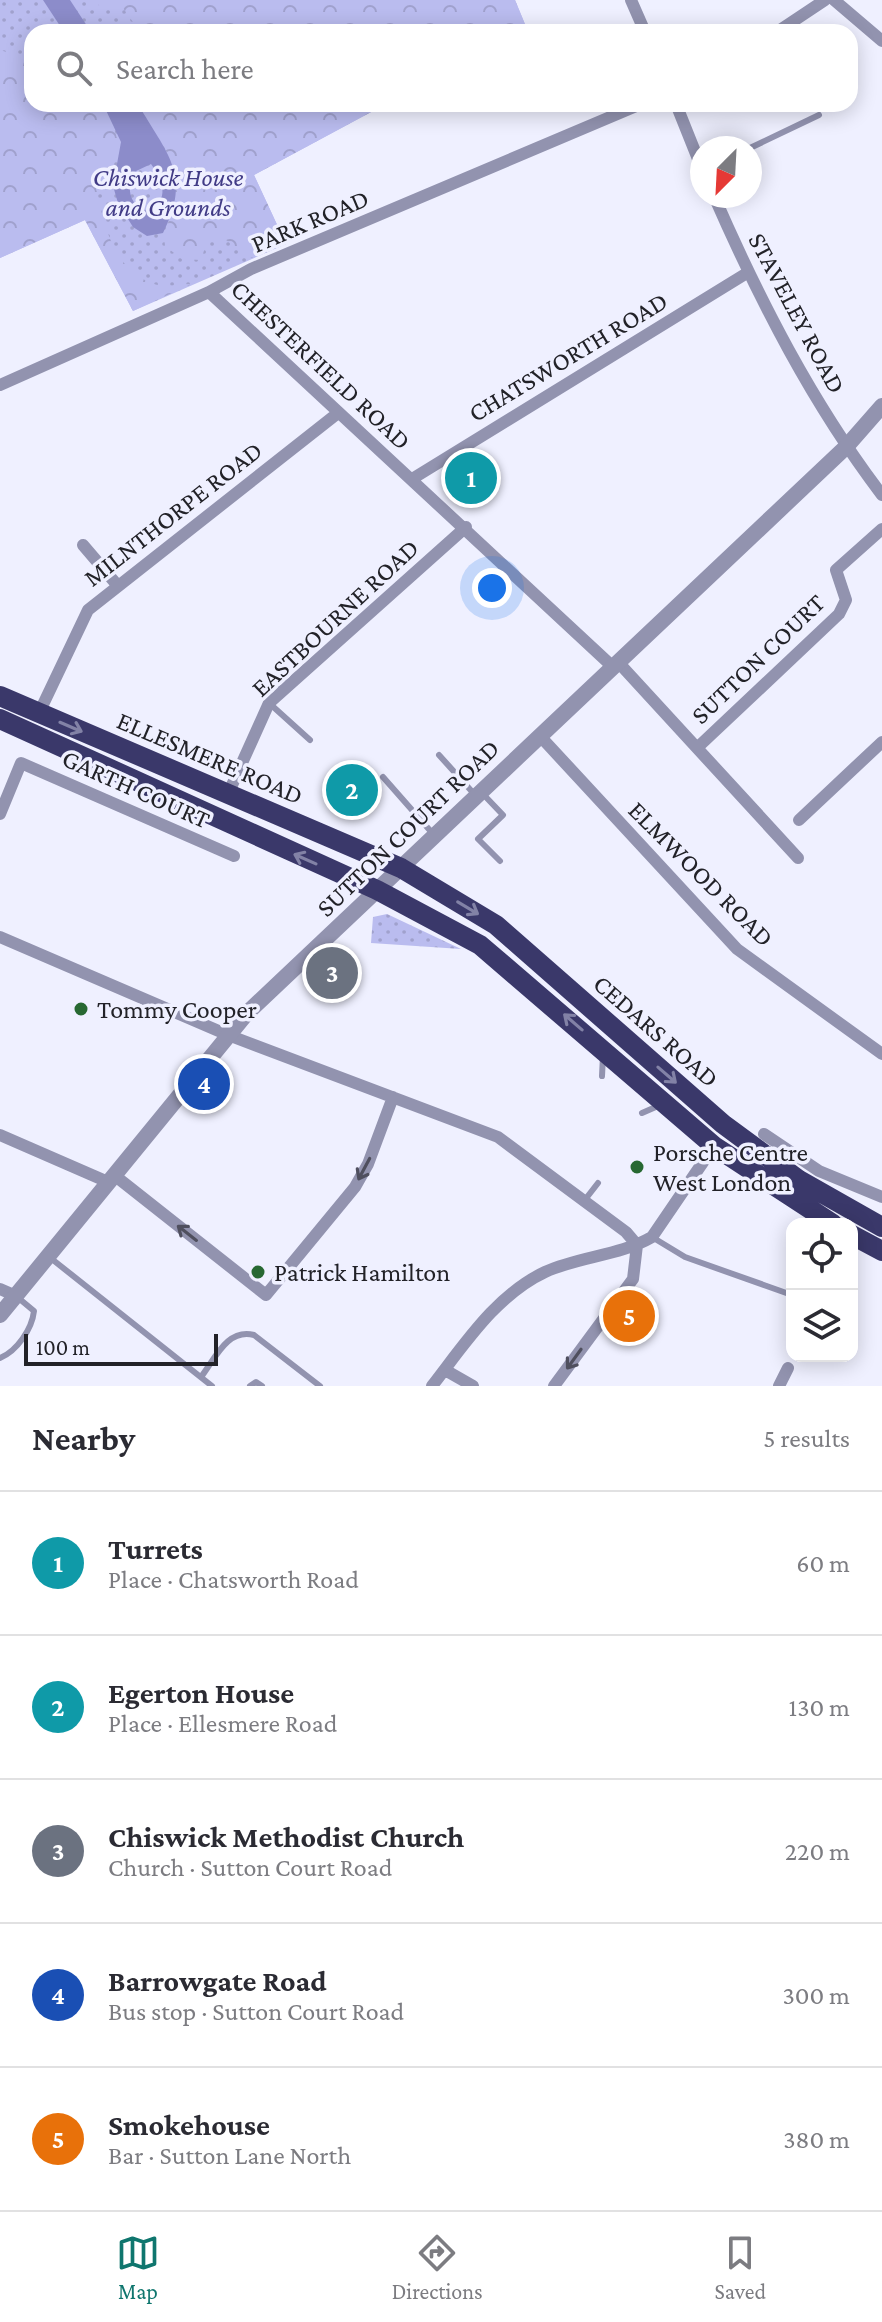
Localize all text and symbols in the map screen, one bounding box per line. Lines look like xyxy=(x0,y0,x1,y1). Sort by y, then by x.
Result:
search box xyxy=(24,24,858,112)
icon: search xyxy=(52,46,96,90)
text: Search here xyxy=(116,52,254,85)
north arrow xyxy=(690,136,762,208)
park label: Chiswick House and Grounds xyxy=(93,163,244,222)
street label: PARK ROAD xyxy=(247,183,373,259)
street label: STAVELEY ROAD xyxy=(743,228,851,398)
street label: CHESTERFIELD ROAD xyxy=(225,274,417,456)
street label: CHATSWORTH ROAD xyxy=(463,286,673,428)
street label: MILNTHORPE ROAD xyxy=(78,435,268,593)
pin: 1 xyxy=(445,448,497,508)
street label: EASTBOURNE ROAD xyxy=(246,533,424,703)
your location xyxy=(472,568,512,608)
street label: SUTTON COURT xyxy=(685,588,831,730)
street label: ELLESMERE ROAD xyxy=(113,706,307,810)
one-way arrow xyxy=(59,720,83,735)
street label: SUTTON COURT ROAD xyxy=(311,733,505,923)
street label: GARTH COURT xyxy=(58,744,214,834)
pin: 2 xyxy=(326,760,378,820)
street label: ELMWOOD ROAD xyxy=(623,796,779,952)
one-way arrow xyxy=(294,851,318,866)
one-way arrow xyxy=(456,900,479,916)
pin: 3 xyxy=(306,943,358,1003)
street label: CEDARS ROAD xyxy=(588,969,724,1093)
place label: Tommy Cooper xyxy=(97,995,257,1024)
marker: Tommy Cooper xyxy=(72,1000,90,1018)
one-way arrow xyxy=(563,1013,583,1031)
pin: 4 xyxy=(178,1054,230,1114)
one-way arrow xyxy=(656,1065,676,1083)
place label: Porsche Centre West London xyxy=(653,1138,808,1197)
one-way arrow xyxy=(356,1157,372,1181)
marker: Porsche Centre West London xyxy=(628,1158,646,1176)
map controls xyxy=(786,1218,858,1362)
button: locate xyxy=(786,1218,858,1290)
one-way arrow xyxy=(177,1224,198,1242)
place label: Patrick Hamilton xyxy=(274,1258,450,1287)
marker: Patrick Hamilton xyxy=(249,1263,267,1281)
pin: 5 xyxy=(603,1286,655,1346)
button: layers xyxy=(786,1290,858,1362)
scale bar xyxy=(24,1330,218,1366)
text: 100 m xyxy=(36,1335,90,1360)
one-way arrow xyxy=(566,1348,582,1370)
text: Nearby xyxy=(32,1420,135,1457)
text: 5 results xyxy=(763,1424,850,1453)
text: Turrets xyxy=(108,1532,203,1565)
text: 1 xyxy=(53,1549,63,1578)
text: 60 m xyxy=(796,1549,850,1578)
text: Place · Chatsworth Road xyxy=(108,1565,359,1594)
text: Egerton House xyxy=(108,1676,294,1709)
text: 2 xyxy=(51,1693,65,1722)
text: 130 m xyxy=(789,1693,850,1722)
text: Place · Ellesmere Road xyxy=(108,1709,337,1738)
text: Chiswick Methodist Church xyxy=(108,1820,464,1853)
text: 3 xyxy=(52,1837,64,1866)
text: 220 m xyxy=(785,1837,850,1866)
text: Church · Sutton Court Road xyxy=(108,1853,392,1882)
text: Barrowgate Road xyxy=(108,1964,327,1997)
text: 4 xyxy=(51,1981,65,2010)
text: 300 m xyxy=(782,1981,850,2010)
text: Bus stop · Sutton Court Road xyxy=(108,1997,404,2026)
text: Smokehouse xyxy=(108,2108,270,2141)
text: 5 xyxy=(52,2125,64,2154)
text: 380 m xyxy=(783,2125,850,2154)
text: Bar · Sutton Lane North xyxy=(108,2141,351,2170)
tab: Map xyxy=(116,2231,160,2304)
tab: Directions xyxy=(392,2231,483,2304)
tab: Saved xyxy=(715,2231,766,2304)

